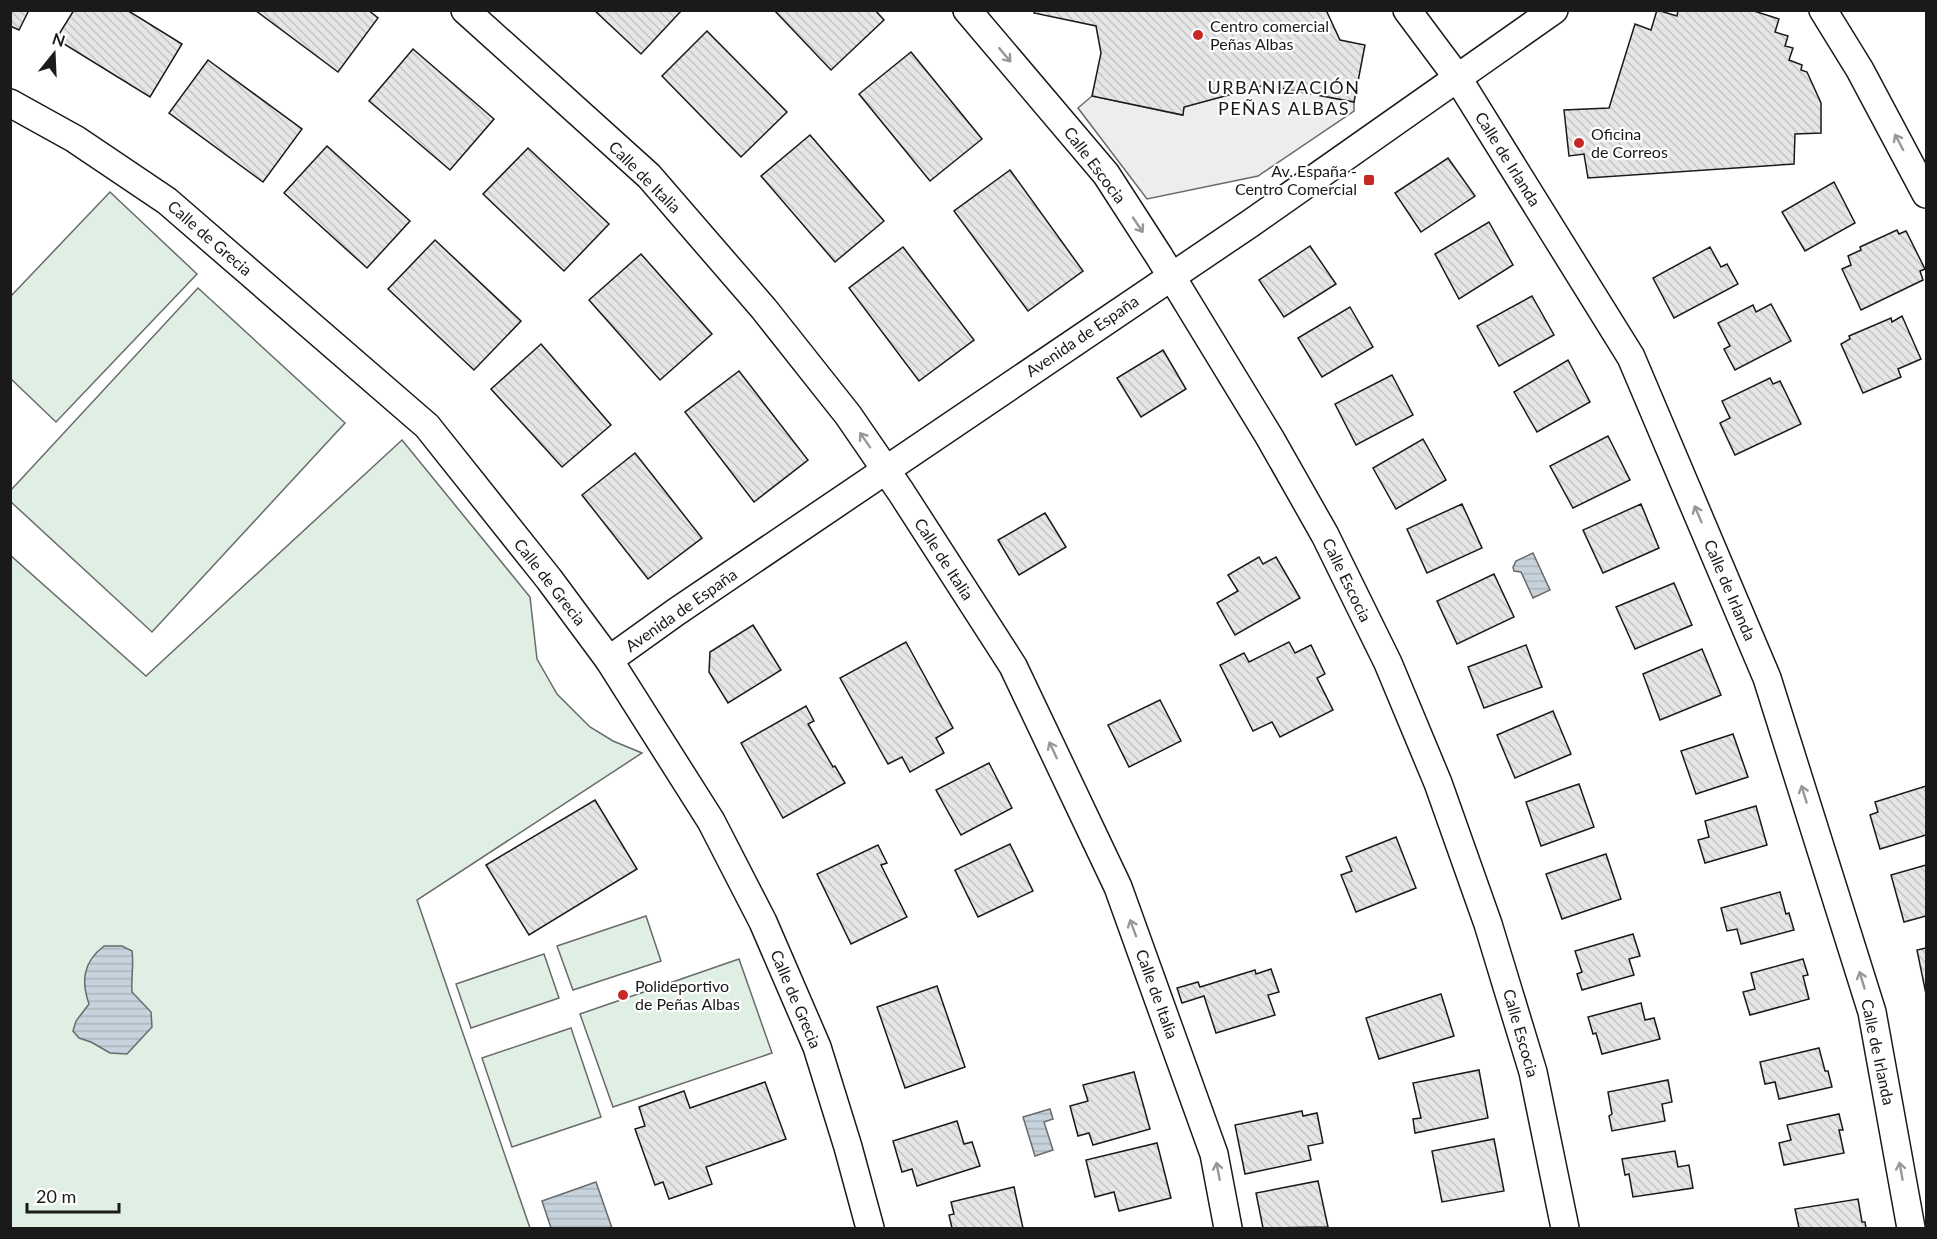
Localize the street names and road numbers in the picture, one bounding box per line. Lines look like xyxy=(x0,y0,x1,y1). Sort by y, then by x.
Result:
street label: Calle de Irlanda xyxy=(1472,108,1545,210)
street label: Calle Escocia xyxy=(1060,123,1130,207)
street label: Calle de Italia xyxy=(605,137,685,217)
street label: Calle de Grecia xyxy=(164,196,256,279)
street label: Avenida de España xyxy=(1022,291,1142,380)
street label: Calle de Italia xyxy=(911,514,978,603)
street label: Calle de Grecia xyxy=(511,534,590,629)
street label: Calle Escocia xyxy=(1319,535,1376,625)
street label: Calle de Irlanda xyxy=(1701,536,1760,643)
street label: Avenida de España xyxy=(621,564,740,655)
street label: Calle de Grecia xyxy=(767,947,826,1051)
street label: Calle de Italia xyxy=(1133,947,1182,1041)
street label: Calle Escocia xyxy=(1500,987,1543,1079)
street label: Calle de Irlanda xyxy=(1858,997,1899,1107)

